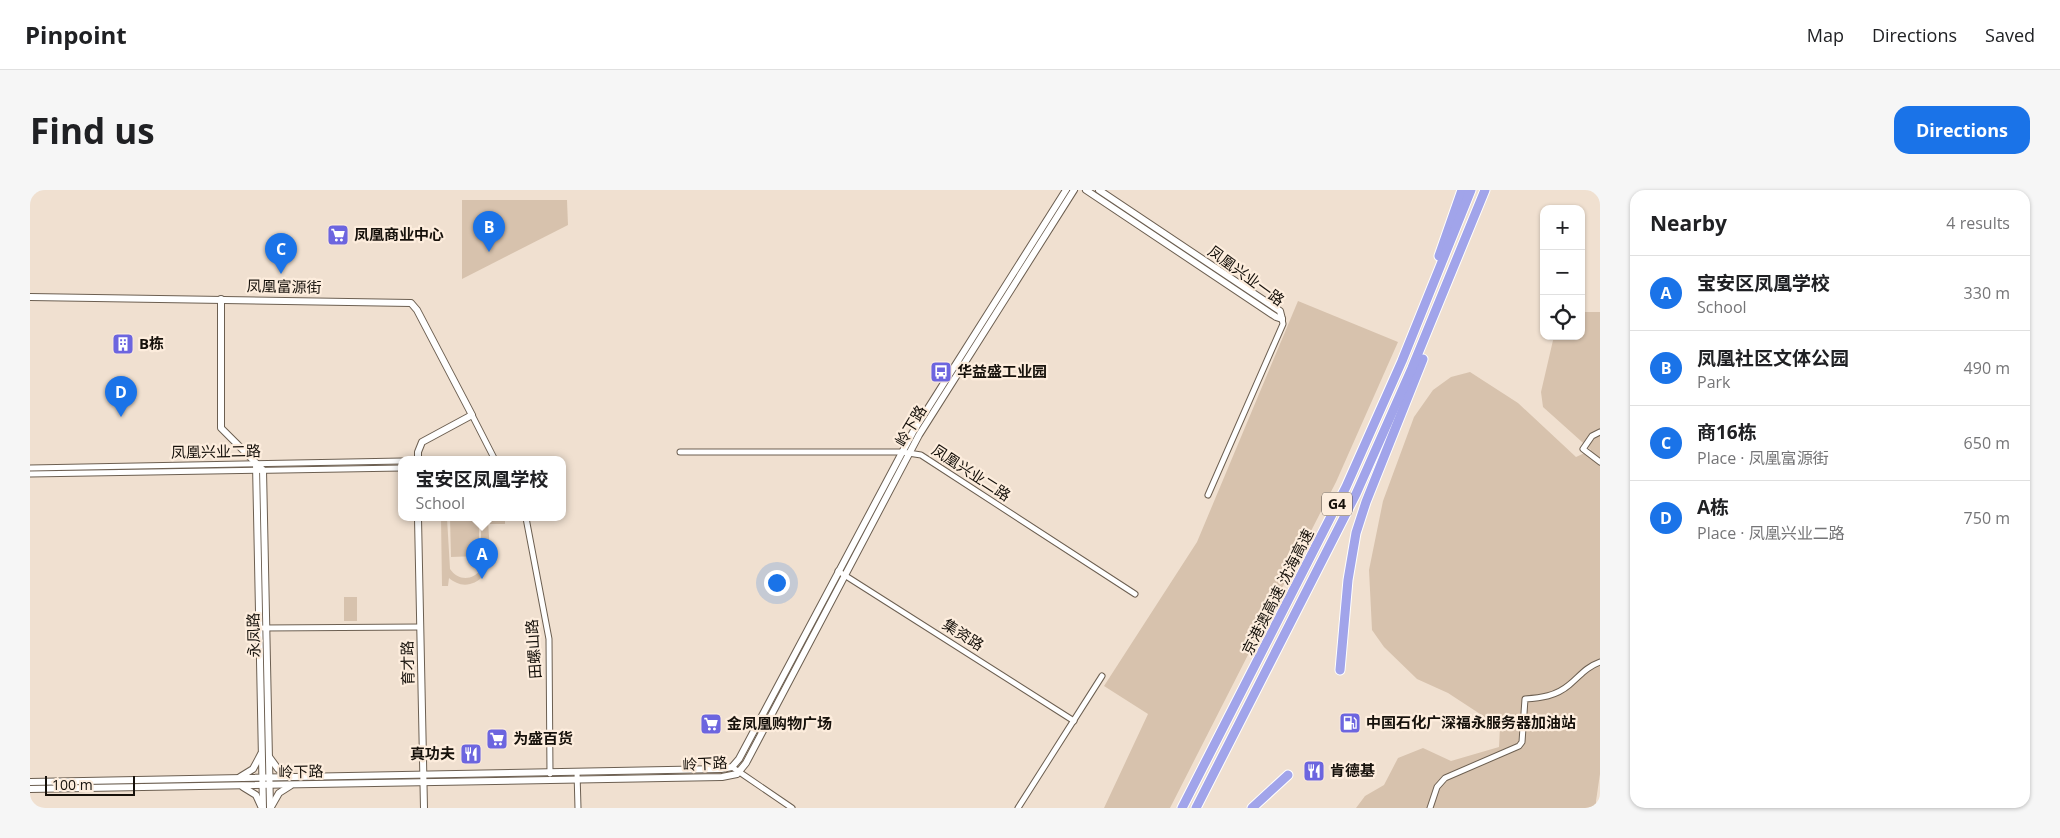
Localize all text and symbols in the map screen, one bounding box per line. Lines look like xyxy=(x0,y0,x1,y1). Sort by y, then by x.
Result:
text: Pinpoint xyxy=(25,18,127,51)
text: Map xyxy=(1807,23,1844,47)
text: Directions xyxy=(1872,23,1957,47)
text: Saved xyxy=(1985,23,2035,47)
button: Directions xyxy=(1894,106,2030,154)
text: Find us xyxy=(30,107,155,154)
map controls xyxy=(1540,205,1585,340)
button: + xyxy=(1540,205,1585,250)
text: Nearby xyxy=(1650,209,1727,237)
pin: B xyxy=(473,211,505,252)
text: 4 results xyxy=(1946,212,2010,234)
supermarket icon: 凤凰商业中心 xyxy=(326,223,350,247)
place label: 凤凰商业中心 xyxy=(354,224,444,244)
pin: C xyxy=(265,233,297,274)
street label: 凤凰兴业一路 xyxy=(1204,241,1289,310)
button: − xyxy=(1540,250,1585,295)
text: 宝安区凤凰学校 xyxy=(1697,270,1830,296)
street label: 凤凰富源街 xyxy=(246,275,322,297)
text: A xyxy=(1660,282,1672,304)
text: 330 m xyxy=(1964,282,2010,304)
button: locate xyxy=(1540,295,1585,340)
text: School xyxy=(1697,296,1747,318)
building icon: B栋 xyxy=(111,332,135,356)
place label: B栋 xyxy=(139,333,164,353)
text: 凤凰社区文体公园 xyxy=(1697,345,1849,371)
text: B xyxy=(1661,357,1671,379)
text: 490 m xyxy=(1964,357,2010,379)
bus stop icon: 华益盛工业园 xyxy=(929,360,953,384)
place label: 华益盛工业园 xyxy=(957,361,1047,381)
text: Park xyxy=(1697,371,1730,393)
pin: D xyxy=(105,376,137,417)
street label: 岭下路 xyxy=(890,401,930,450)
text: 商16栋 xyxy=(1697,419,1757,445)
text: C xyxy=(1661,432,1671,454)
text: 650 m xyxy=(1964,432,2010,454)
street label: 凤凰兴业二路 xyxy=(928,439,1015,505)
street label: 凤凰兴业二路 xyxy=(171,440,261,462)
text: Place · 凤凰富源街 xyxy=(1697,447,1829,469)
popup xyxy=(398,456,566,521)
text: 宝安区凤凰学校 xyxy=(415,466,549,492)
text: School xyxy=(415,492,465,514)
road number: G4 xyxy=(1322,492,1352,516)
text: A栋 xyxy=(1697,494,1729,520)
text: D xyxy=(1660,507,1672,529)
text: 750 m xyxy=(1964,507,2010,529)
text: Place · 凤凰兴业二路 xyxy=(1697,522,1845,544)
street label: 京港澳高速 沈海高速 xyxy=(1237,525,1318,658)
pin: A xyxy=(466,538,498,579)
your location xyxy=(764,570,790,596)
street label: 永凤路 xyxy=(243,612,263,658)
street label: 集资路 xyxy=(939,614,988,655)
street label: 田螺山路 xyxy=(521,618,545,680)
street label: 育才路 xyxy=(397,640,417,686)
fuel station icon: 中国石化广深福永服务器加油站 xyxy=(1338,711,1362,735)
supermarket icon: 金凤凰购物广场 xyxy=(699,712,723,736)
place label: 中国石化广深福永服务器加油站 xyxy=(1366,712,1576,732)
place label: 金凤凰购物广场 xyxy=(727,713,832,733)
supermarket icon: 为盛百货 xyxy=(485,727,509,751)
place label: 为盛百货 xyxy=(513,728,573,748)
restaurant icon: 真功夫 xyxy=(459,742,483,766)
place label: 真功夫 xyxy=(410,743,455,763)
street label: 岭下路 xyxy=(682,752,728,774)
restaurant icon: 肯德基 xyxy=(1302,759,1326,783)
place label: 肯德基 xyxy=(1330,760,1375,780)
street label: 岭下路 xyxy=(278,761,324,781)
scale bar xyxy=(45,773,135,796)
text: 100 m xyxy=(52,775,93,794)

